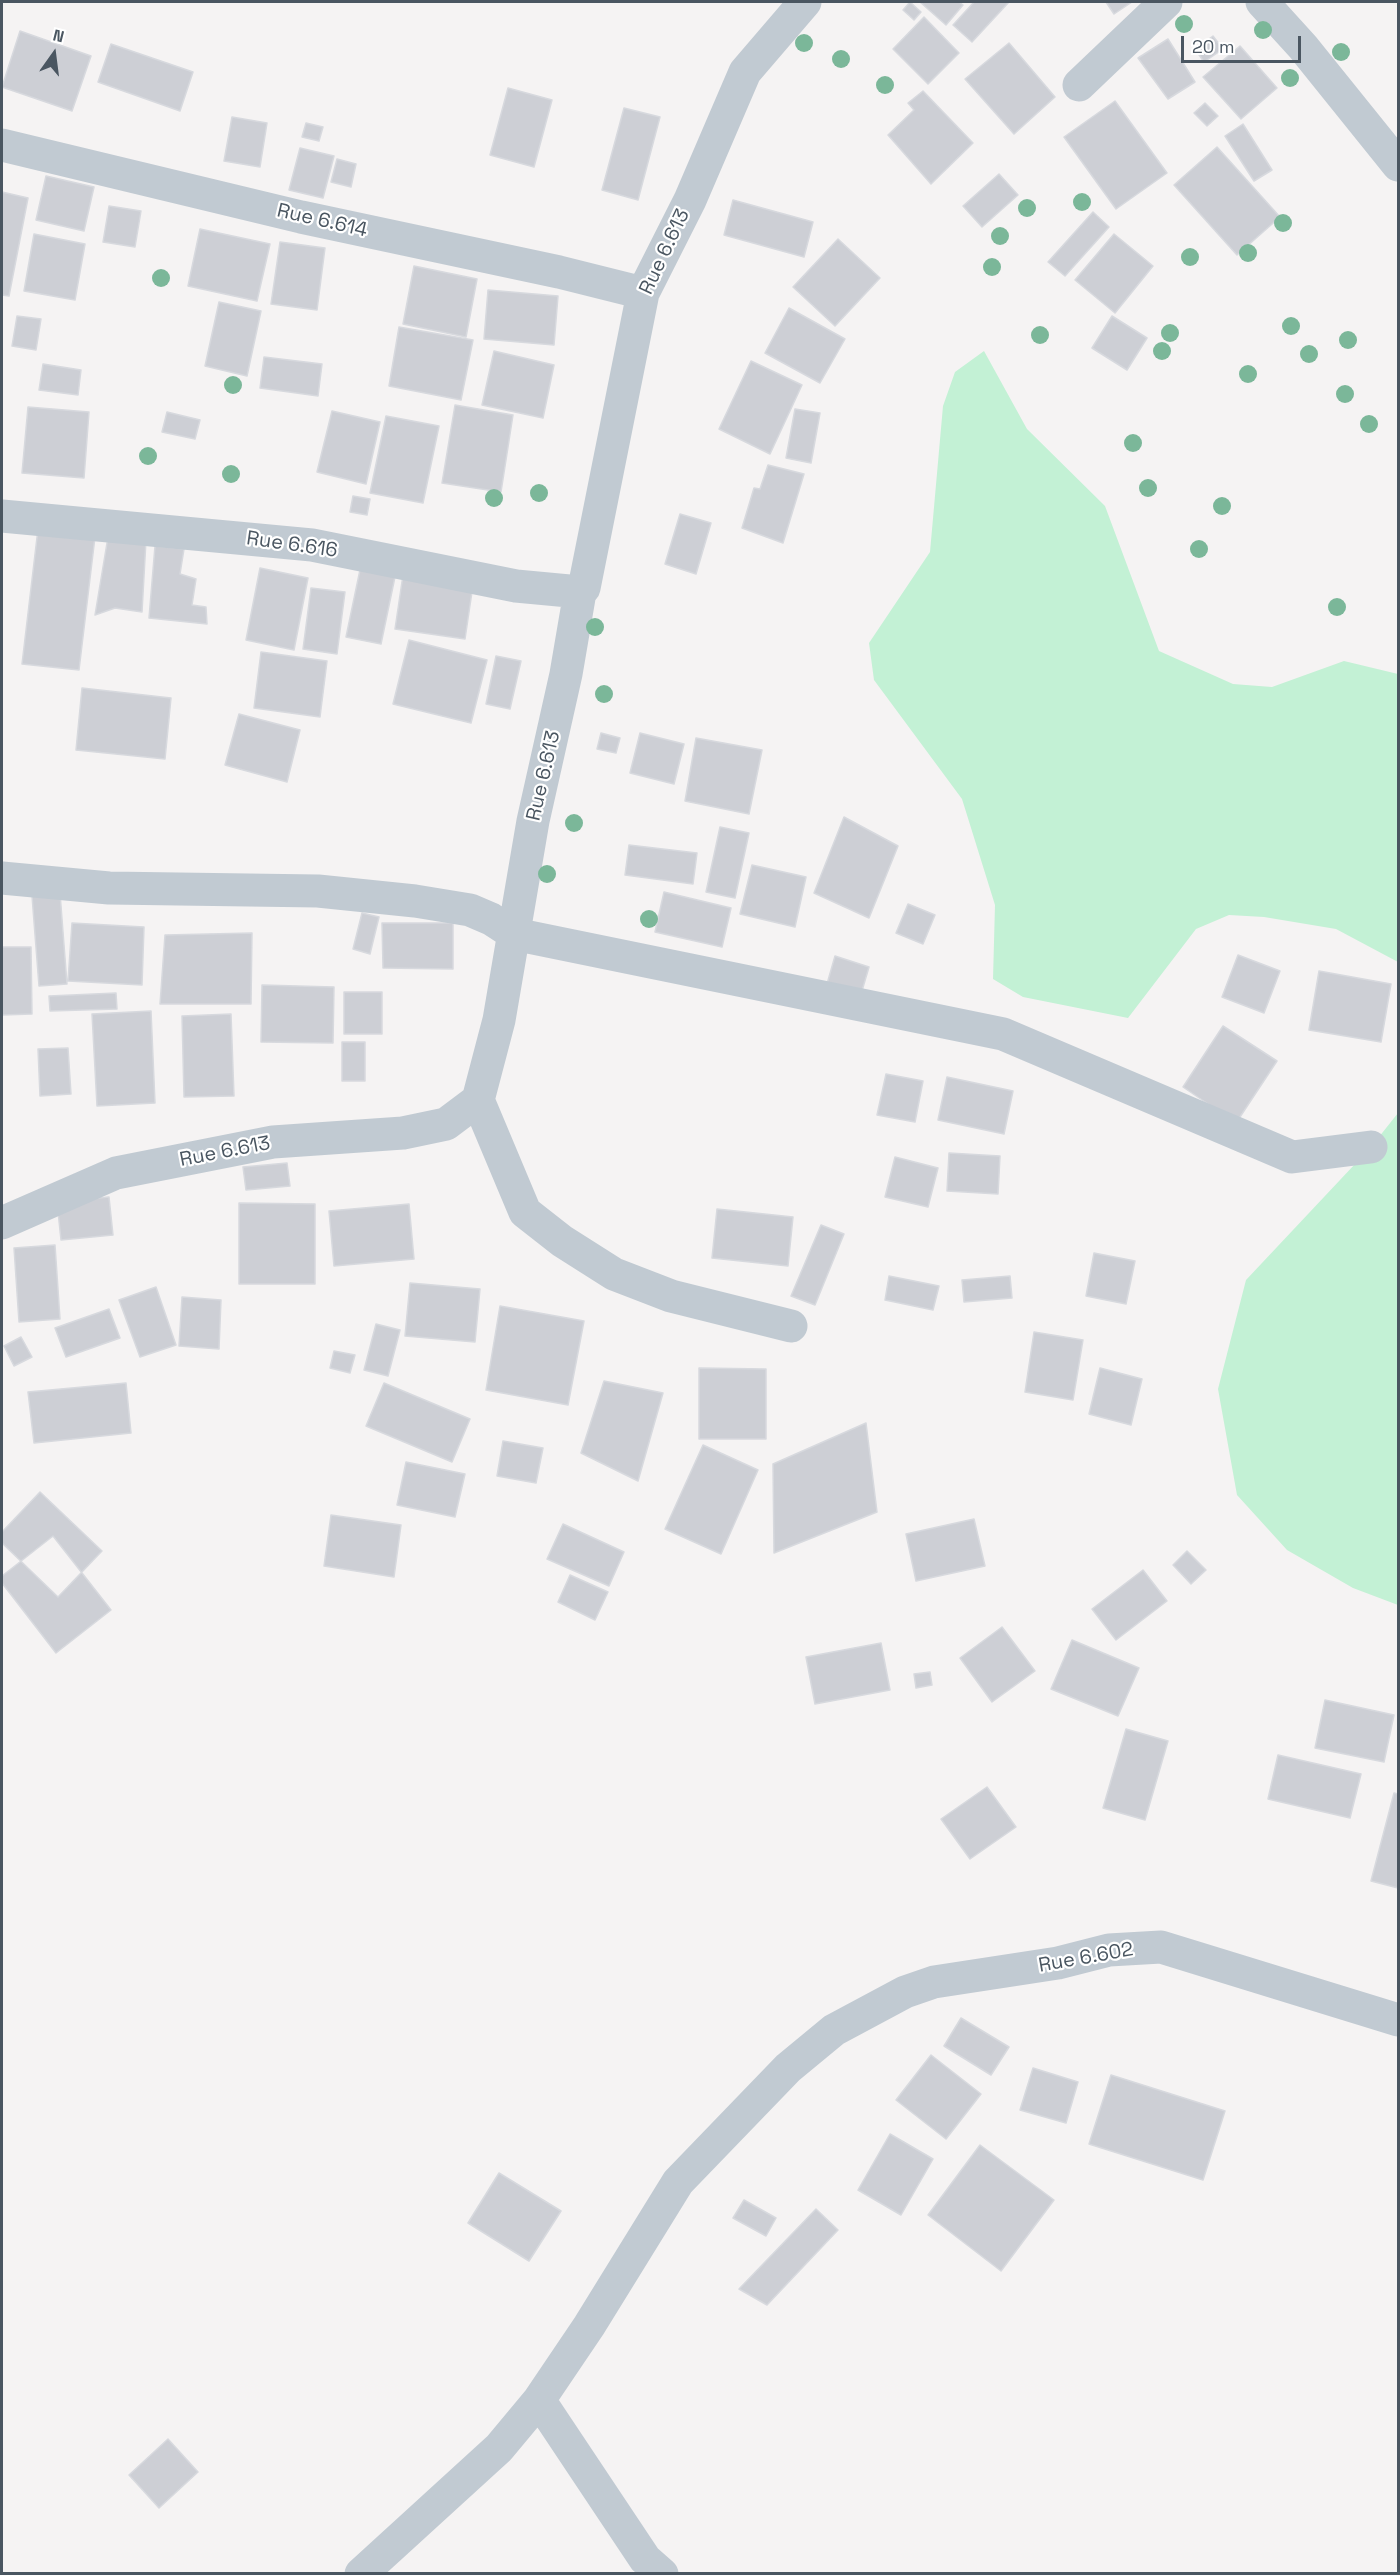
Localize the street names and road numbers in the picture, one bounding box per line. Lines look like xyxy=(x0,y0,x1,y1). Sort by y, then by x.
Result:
street label: Rue 6.614 xyxy=(274,199,370,243)
street label: Rue 6.613 xyxy=(635,205,695,299)
street label: Rue 6.616 xyxy=(245,527,339,563)
street label: Rue 6.613 xyxy=(522,729,566,823)
street label: Rue 6.613 xyxy=(178,1131,272,1173)
street label: Rue 6.602 xyxy=(1037,1938,1135,1978)

